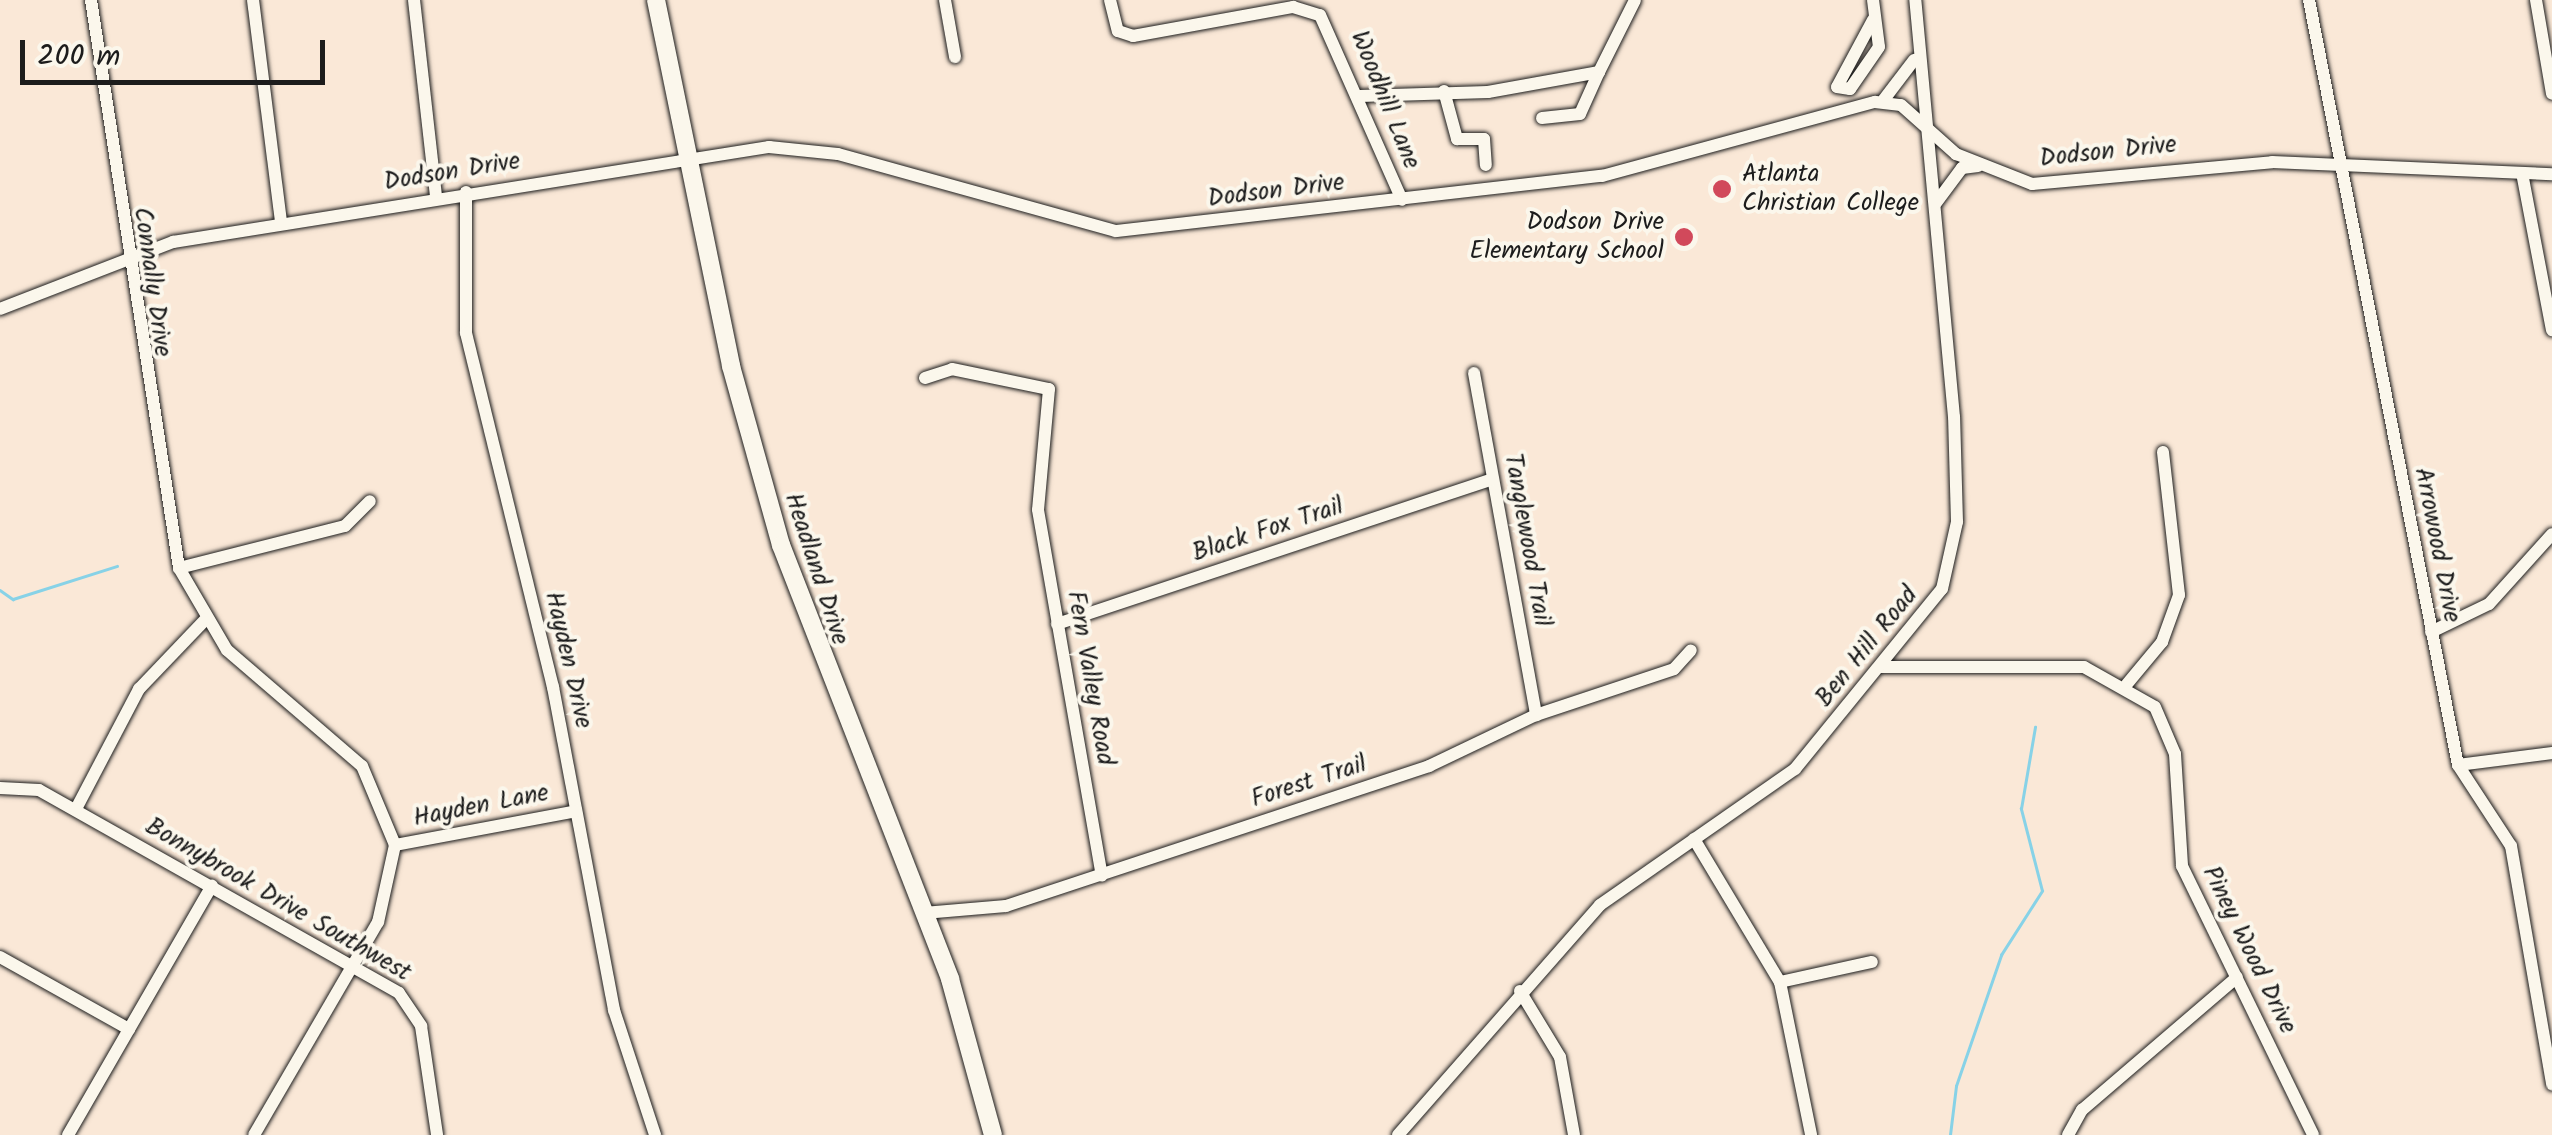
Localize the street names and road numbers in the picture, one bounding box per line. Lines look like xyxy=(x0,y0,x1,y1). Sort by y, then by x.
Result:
street label: Woodhill Lane xyxy=(1344,27,1426,173)
street label: Dodson Drive xyxy=(2038,130,2178,174)
street label: Dodson Drive xyxy=(382,146,522,198)
street label: Dodson Drive xyxy=(1206,168,1346,214)
street label: Connally Drive xyxy=(127,205,177,359)
street label: Tanglewood Trail xyxy=(1497,451,1557,629)
street label: Arrowood Drive xyxy=(2407,465,2467,625)
street label: Headland Drive xyxy=(777,489,855,649)
street label: Black Fox Trail xyxy=(1189,491,1347,569)
street label: Ben Hill Road xyxy=(1810,581,1924,713)
street label: Hayden Drive xyxy=(538,589,598,731)
street label: Fern Valley Road xyxy=(1060,589,1120,767)
street label: Forest Trail xyxy=(1247,749,1371,815)
street label: Hayden Lane xyxy=(411,778,551,834)
street label: Bonnybrook Drive Southwest xyxy=(140,812,416,988)
street label: Piney Wood Drive xyxy=(2195,861,2303,1039)

